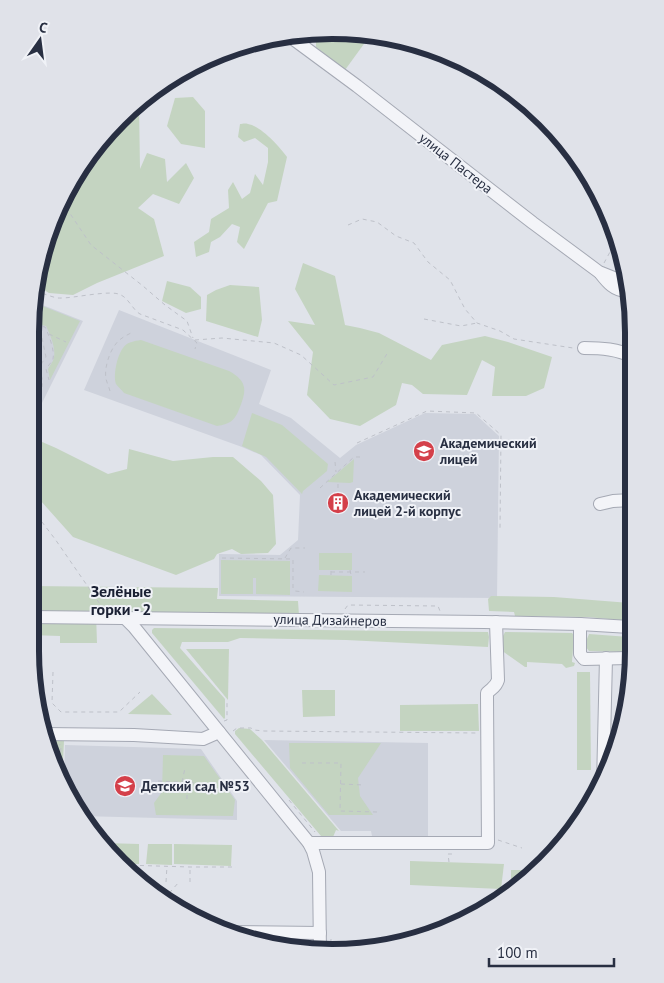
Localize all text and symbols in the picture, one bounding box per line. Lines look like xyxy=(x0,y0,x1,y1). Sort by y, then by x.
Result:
north arrow xyxy=(15,15,65,65)
text: С xyxy=(37,18,49,37)
street label: улица Пастера xyxy=(416,129,496,197)
place label: Академический лицей xyxy=(439,434,537,468)
school or university icon: Академический лицей xyxy=(412,439,436,463)
place label: Академический лицей 2-й корпус xyxy=(353,486,461,520)
building icon: Академический лицей 2-й корпус xyxy=(326,491,350,515)
district label: Зелёные горки - 2 xyxy=(91,581,151,619)
street label: улица Дизайнеров xyxy=(273,610,387,630)
school or university icon: Детский сад №53 xyxy=(113,774,137,798)
place label: Детский сад №53 xyxy=(141,777,250,795)
scale bar xyxy=(489,936,614,968)
text: 100 m xyxy=(497,943,538,962)

